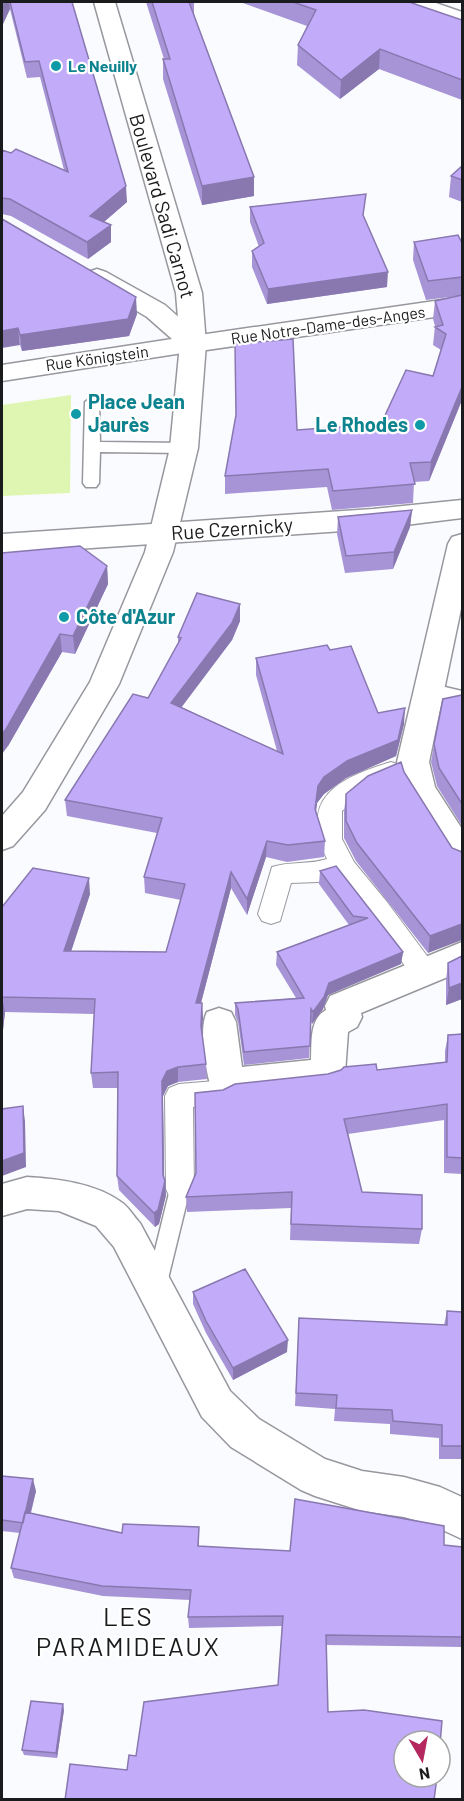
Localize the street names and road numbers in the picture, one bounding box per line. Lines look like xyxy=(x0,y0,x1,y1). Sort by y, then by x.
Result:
street label: Boulevard Sadi Carnot xyxy=(125,111,201,301)
street label: Rue Notre-Dame-des-Anges xyxy=(230,301,426,348)
street label: Rue Königstein xyxy=(44,341,150,374)
street label: Rue Czernicky xyxy=(170,512,294,544)

